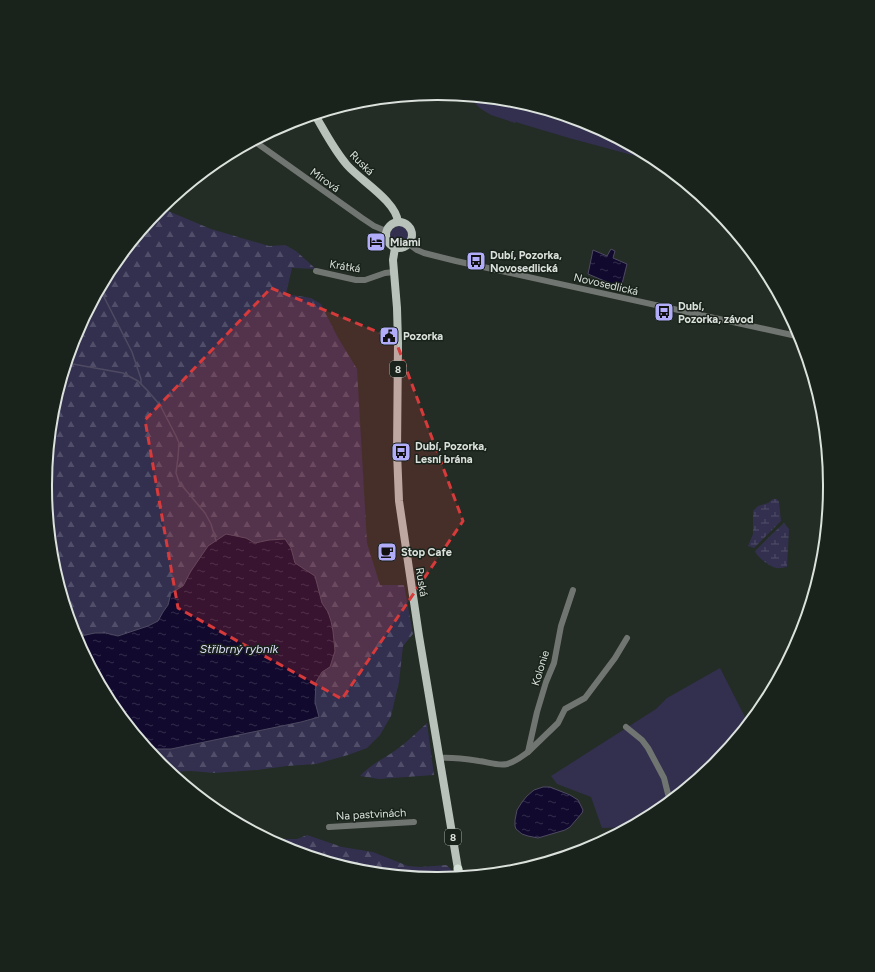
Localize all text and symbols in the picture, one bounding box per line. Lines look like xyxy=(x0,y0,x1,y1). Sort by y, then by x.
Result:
street label: Ruská xyxy=(347,149,376,178)
street label: Mírová xyxy=(307,166,342,195)
hotel icon: Miami xyxy=(365,231,387,253)
place label: Miami xyxy=(390,236,421,249)
place label: Dubí, Pozorka, Novosedlická xyxy=(490,249,562,275)
bus stop icon: Dubí, Pozorka, Novosedlická xyxy=(465,250,487,272)
street label: Krátká xyxy=(329,258,361,275)
street label: Novosedlická xyxy=(572,271,640,298)
place label: Dubí, Pozorka, závod xyxy=(678,300,753,326)
bus stop icon: Dubí, Pozorka, závod xyxy=(653,301,675,323)
public building icon: Pozorka xyxy=(378,325,400,347)
place label: Pozorka xyxy=(403,330,443,343)
road number: 8 xyxy=(390,361,406,377)
place label: Dubí, Pozorka, Lesní brána xyxy=(415,440,487,466)
bus stop icon: Dubí, Pozorka, Lesní brána xyxy=(390,441,412,463)
cafe icon: Stop Cafe xyxy=(376,541,398,563)
place label: Stop Cafe xyxy=(401,546,452,559)
street label: Ruská xyxy=(413,567,430,597)
water label: Stříbrný rybník xyxy=(200,642,279,656)
street label: Kolonie xyxy=(529,649,552,687)
street label: Na pastvinách xyxy=(336,806,406,823)
road number: 8 xyxy=(445,829,461,845)

